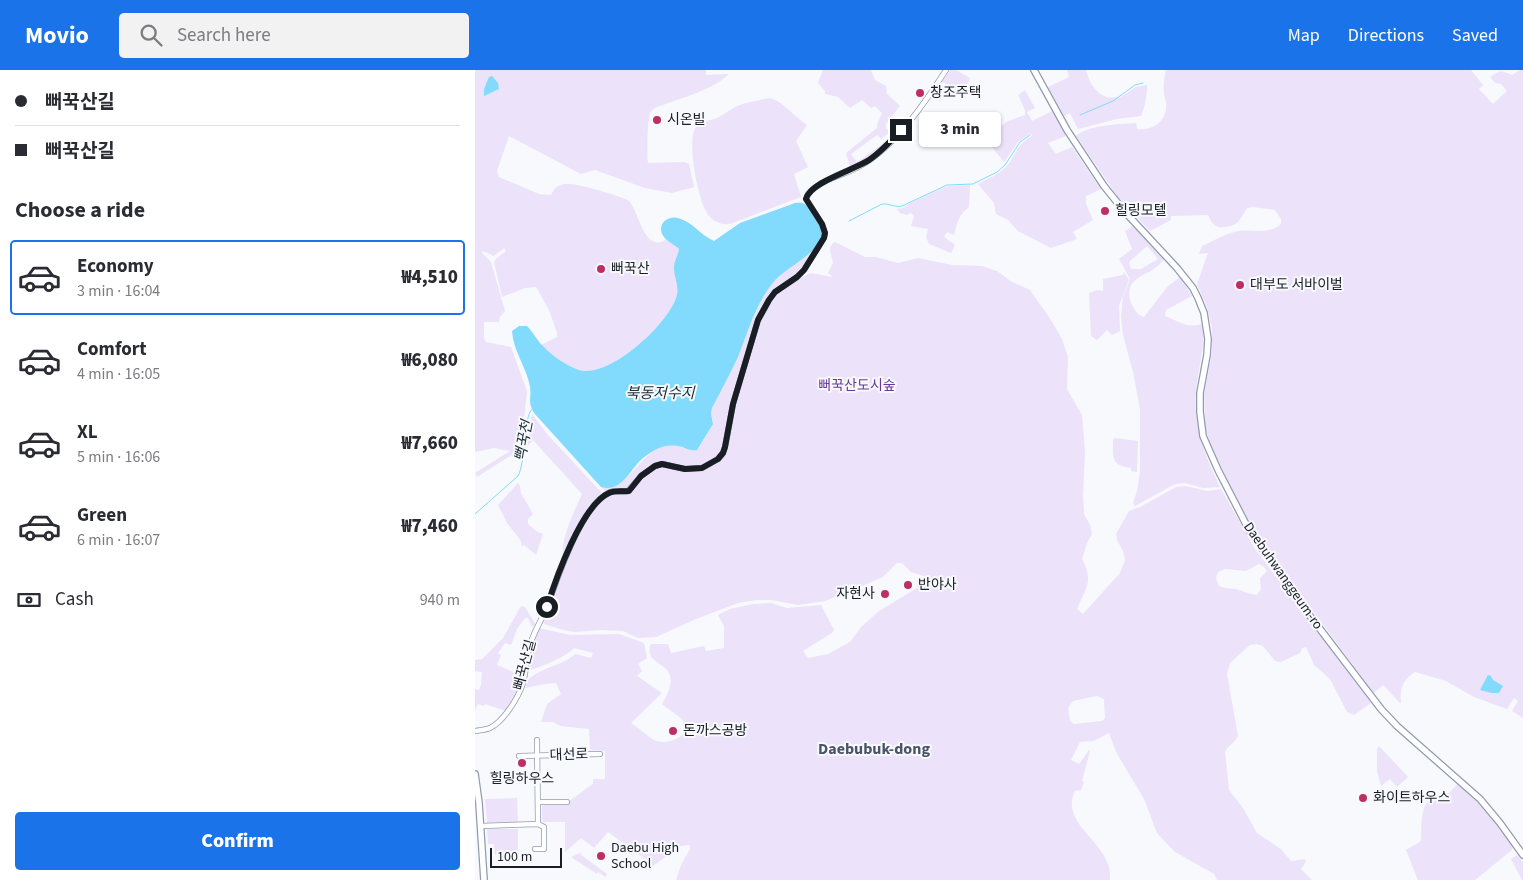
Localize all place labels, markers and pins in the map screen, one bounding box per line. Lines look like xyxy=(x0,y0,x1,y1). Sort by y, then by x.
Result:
place label: 창조주택 xyxy=(930,83,982,103)
marker: 창조주택 xyxy=(914,87,926,99)
place label: 시온빌 xyxy=(667,110,706,130)
marker: 시온빌 xyxy=(651,114,663,126)
place label: 힐링모텔 xyxy=(1115,201,1167,221)
marker: 힐링모텔 xyxy=(1099,205,1111,217)
place label: 뻐꾹산 xyxy=(611,259,650,279)
marker: 뻐꾹산 xyxy=(595,263,607,275)
place label: 대부도 서바이벌 xyxy=(1250,275,1343,295)
marker: 대부도 서바이벌 xyxy=(1234,279,1246,291)
place label: 반야사 xyxy=(918,575,957,595)
marker: 반야사 xyxy=(902,579,914,591)
place label: 자현사 xyxy=(836,584,875,604)
marker: 자현사 xyxy=(879,588,891,600)
place label: 돈까스공방 xyxy=(683,721,748,741)
marker: 돈까스공방 xyxy=(667,725,679,737)
marker: 힐링하우스 xyxy=(516,757,528,769)
place label: 힐링하우스 xyxy=(490,769,554,789)
place label: 화이트하우스 xyxy=(1373,788,1450,808)
marker: 화이트하우스 xyxy=(1357,792,1369,804)
place label: Daebu High School xyxy=(611,838,679,874)
marker: Daebu High School xyxy=(595,850,607,862)

